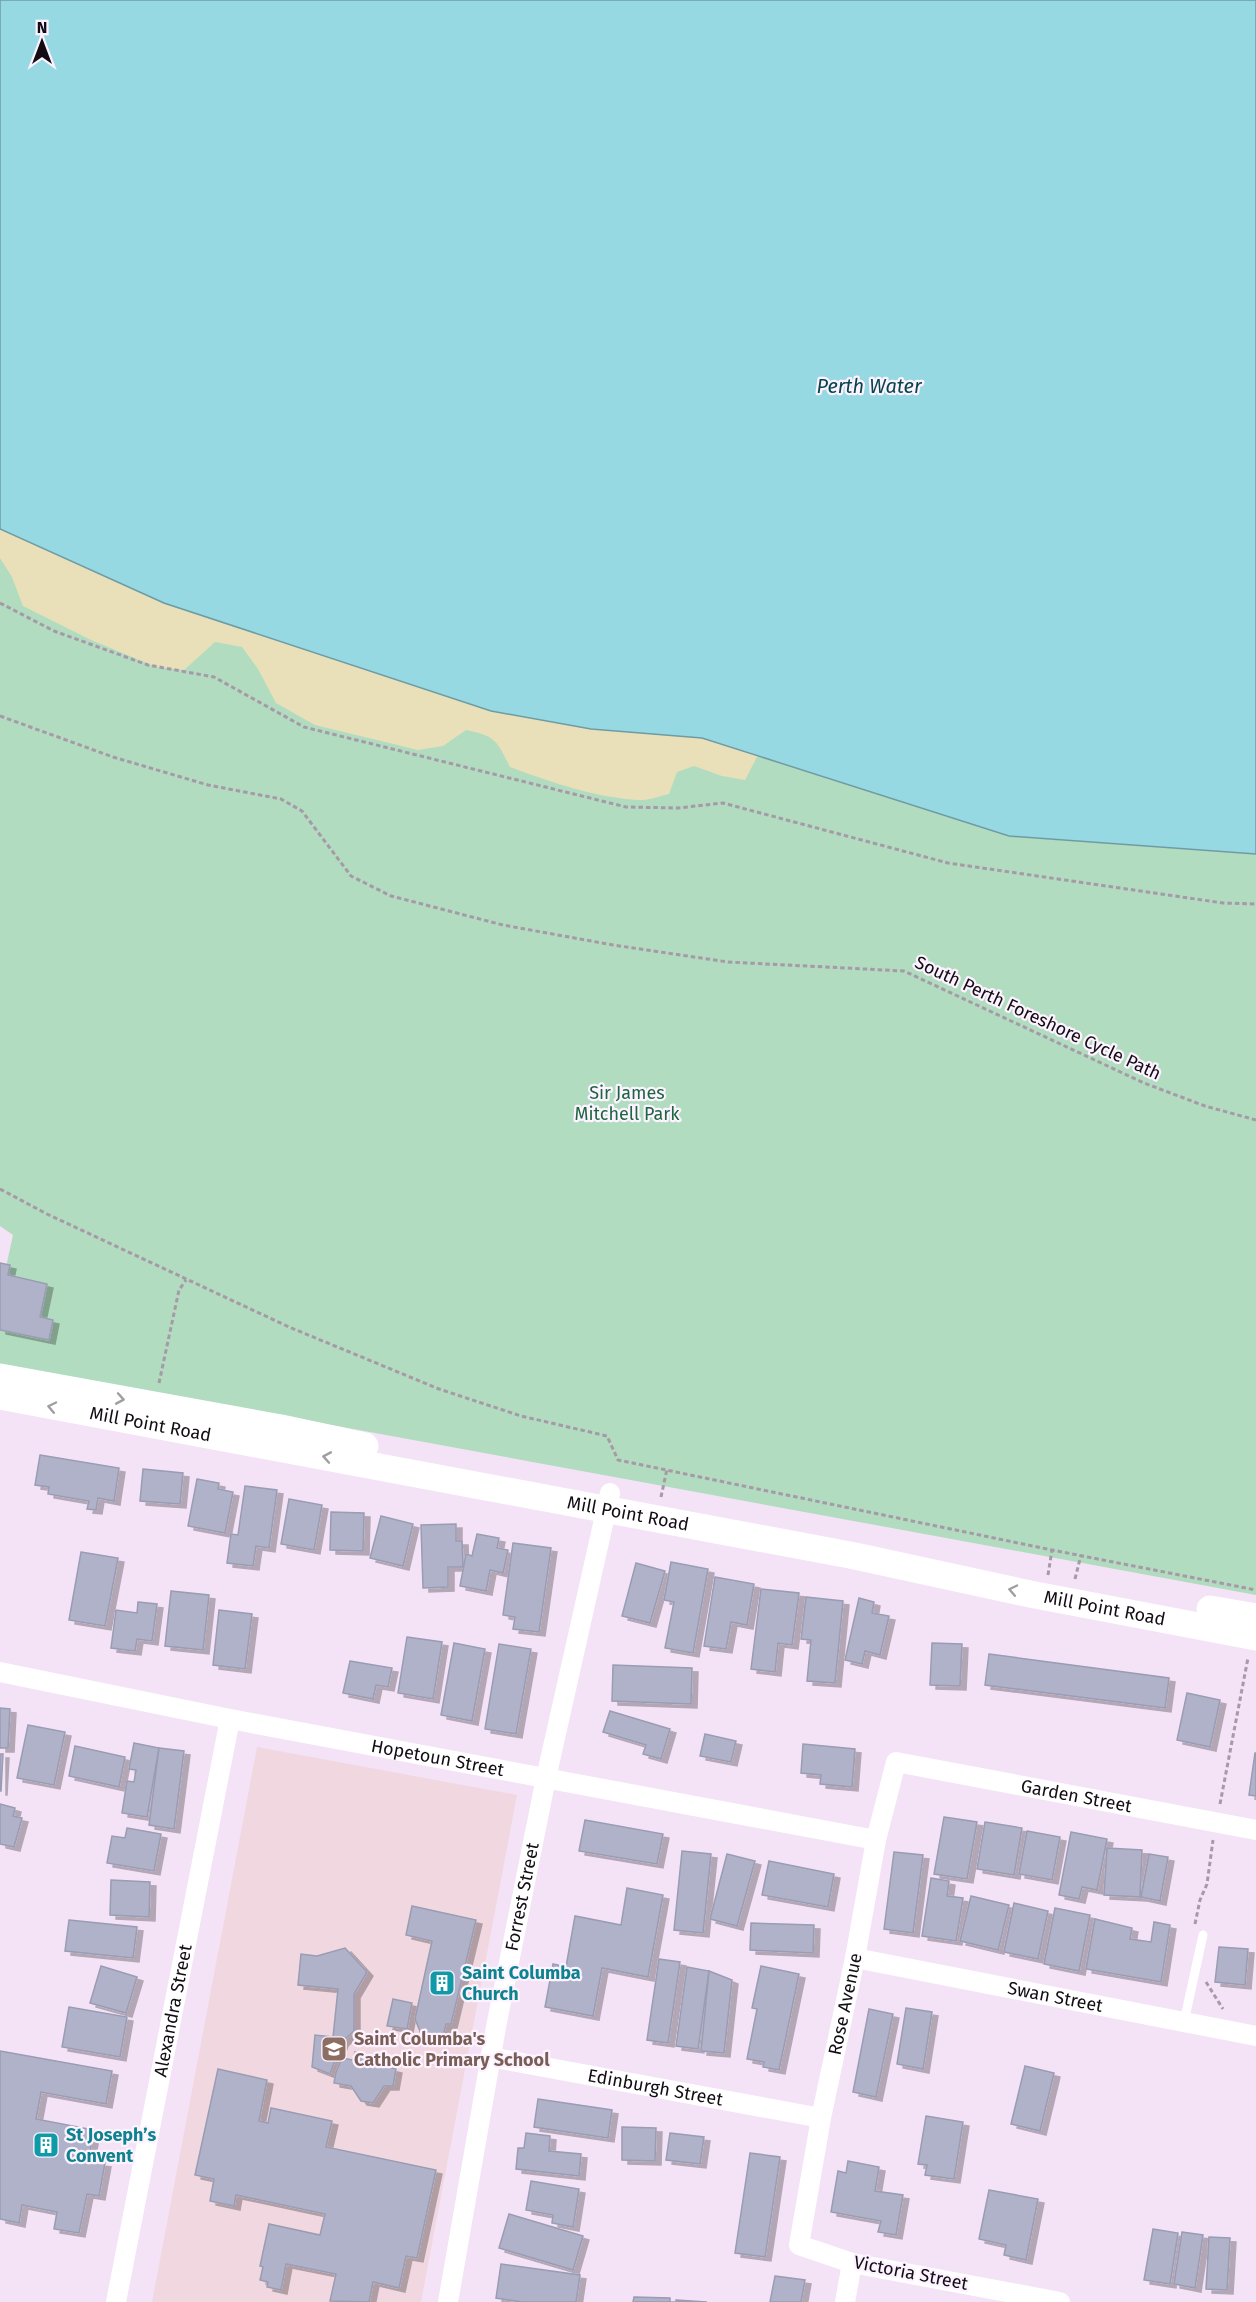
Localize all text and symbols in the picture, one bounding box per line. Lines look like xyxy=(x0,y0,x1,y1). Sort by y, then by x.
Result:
north arrow xyxy=(12,12,72,72)
text: N xyxy=(37,18,47,37)
water label: Perth Water xyxy=(817,374,923,398)
street label: South Perth Foreshore Cycle Path xyxy=(911,951,1165,1085)
park label: Sir James Mitchell Park xyxy=(574,1082,680,1125)
one-way arrow xyxy=(114,1392,124,1405)
one-way arrow xyxy=(48,1401,58,1414)
street label: Mill Point Road xyxy=(88,1402,213,1446)
one-way arrow xyxy=(322,1451,332,1463)
street label: Mill Point Road xyxy=(565,1491,691,1536)
one-way arrow xyxy=(1008,1585,1018,1598)
street label: Mill Point Road xyxy=(1042,1586,1167,1631)
street label: Hopetoun Street xyxy=(369,1735,506,1781)
street label: Garden Street xyxy=(1019,1775,1134,1817)
street label: Forrest Street xyxy=(500,1840,544,1953)
street label: Alexandra Street xyxy=(149,1942,197,2079)
street label: Rose Avenue xyxy=(824,1951,867,2057)
place label: Saint Columba Church xyxy=(462,1962,581,2005)
building icon: Saint Columba Church xyxy=(427,1968,457,1998)
street label: Swan Street xyxy=(1006,1977,1105,2017)
place label: Saint Columba's Catholic Primary School xyxy=(354,2028,550,2071)
school or university icon: Saint Columba's Catholic Primary School xyxy=(319,2034,349,2064)
street label: Edinburgh Street xyxy=(586,2064,725,2111)
place label: St Joseph’s Convent xyxy=(66,2124,157,2167)
building icon: St Joseph’s Convent xyxy=(31,2130,61,2160)
street label: Victoria Street xyxy=(852,2251,970,2295)

